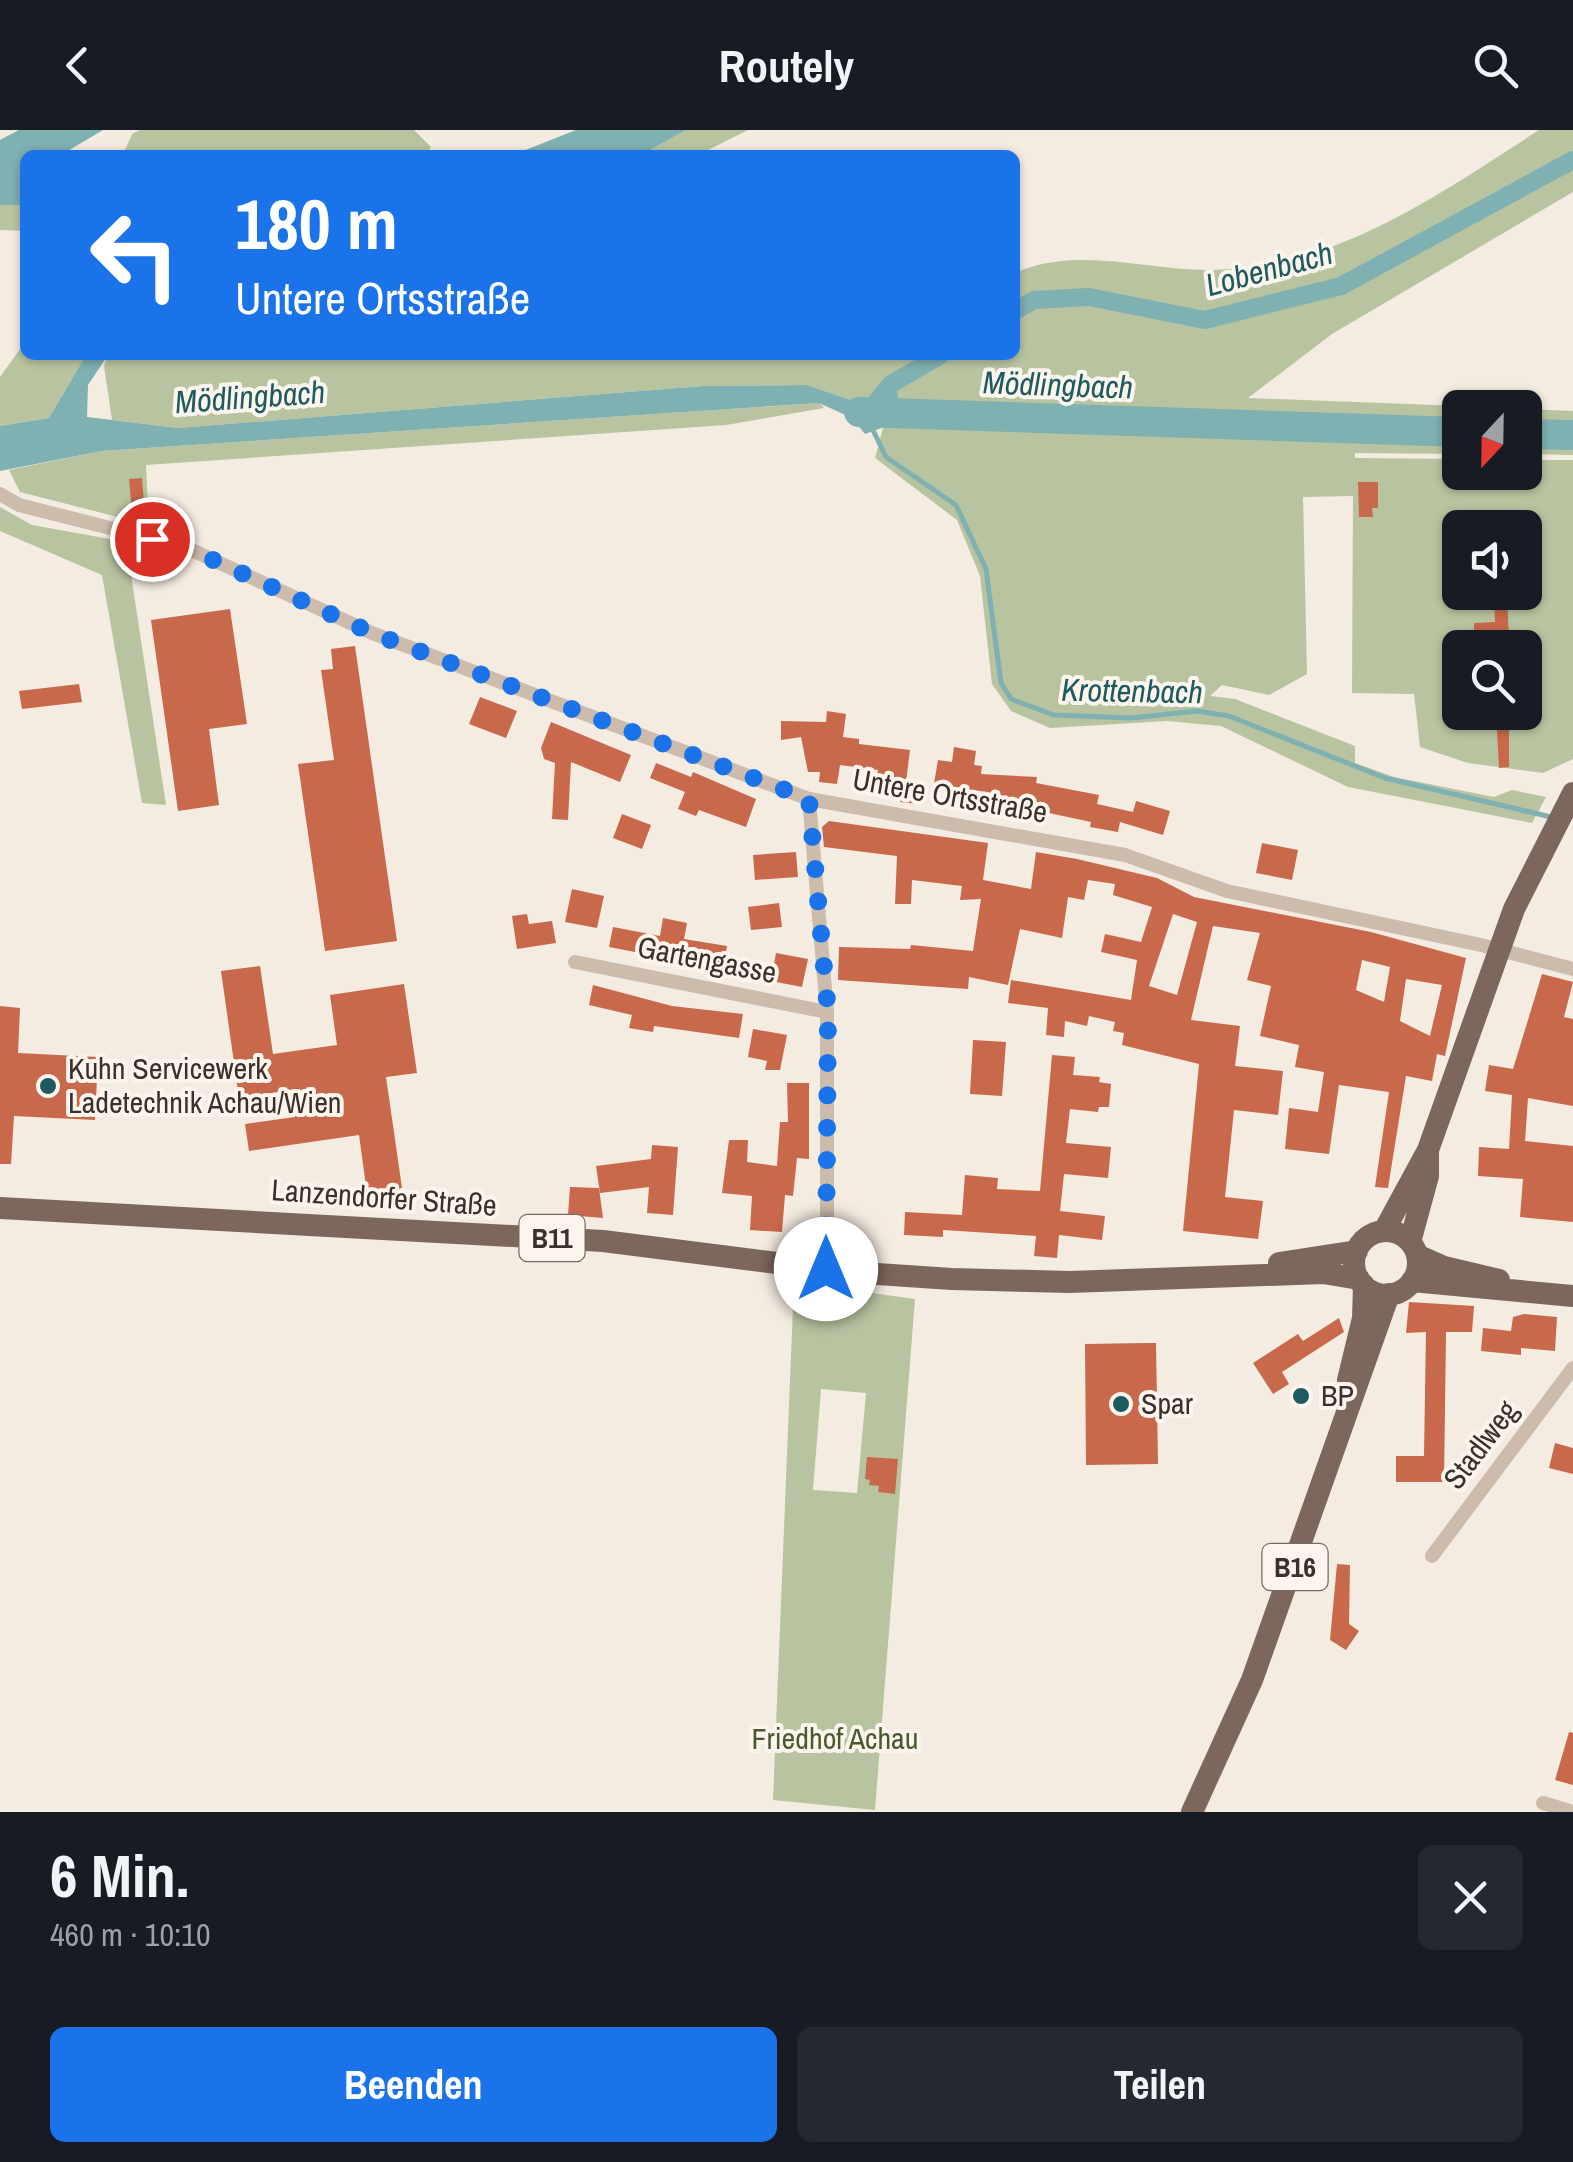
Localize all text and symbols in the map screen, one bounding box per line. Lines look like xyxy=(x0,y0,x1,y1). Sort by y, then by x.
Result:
text: Routely xyxy=(719,35,854,96)
icon: back xyxy=(50,38,105,93)
icon: search xyxy=(1468,38,1523,93)
text: 180 m xyxy=(235,177,398,271)
icon: left xyxy=(70,190,200,320)
water label: Lobenbach xyxy=(1201,231,1337,306)
text: Untere Ortsstraße xyxy=(235,267,530,328)
water label: Mödlingbach xyxy=(982,360,1134,409)
water label: Mödlingbach xyxy=(174,370,326,423)
north arrow xyxy=(1442,390,1542,490)
map controls xyxy=(1442,390,1542,730)
pin xyxy=(110,497,195,582)
button: sound xyxy=(1442,510,1542,610)
icon: arrive xyxy=(125,512,180,567)
button: search xyxy=(1442,630,1542,730)
water label: Krottenbach xyxy=(1061,668,1203,713)
street label: Untere Ortsstraße xyxy=(850,758,1051,832)
street label: Gartengasse xyxy=(634,926,780,992)
place label: Kuhn Servicewerk Ladetechnik Achau/Wien xyxy=(68,1048,342,1122)
marker: Kuhn Servicewerk Ladetechnik Achau/Wien xyxy=(37,1075,59,1097)
street label: Lanzendorfer Straße xyxy=(270,1169,498,1225)
road number: B11 xyxy=(520,1215,584,1261)
position arrow xyxy=(774,1217,878,1321)
place label: BP xyxy=(1321,1375,1354,1415)
place label: Spar xyxy=(1141,1383,1194,1423)
marker: BP xyxy=(1290,1385,1312,1407)
street label: Stadlweg xyxy=(1434,1392,1527,1497)
marker: Spar xyxy=(1110,1393,1132,1415)
road number: B16 xyxy=(1262,1544,1328,1590)
park label: Friedhof Achau xyxy=(752,1718,918,1758)
text: 6 Min. xyxy=(50,1835,189,1916)
button: close xyxy=(1418,1845,1523,1950)
text: 460 m · 10:10 xyxy=(50,1913,210,1956)
button: Beenden xyxy=(50,2027,777,2142)
button: Teilen xyxy=(797,2027,1523,2142)

